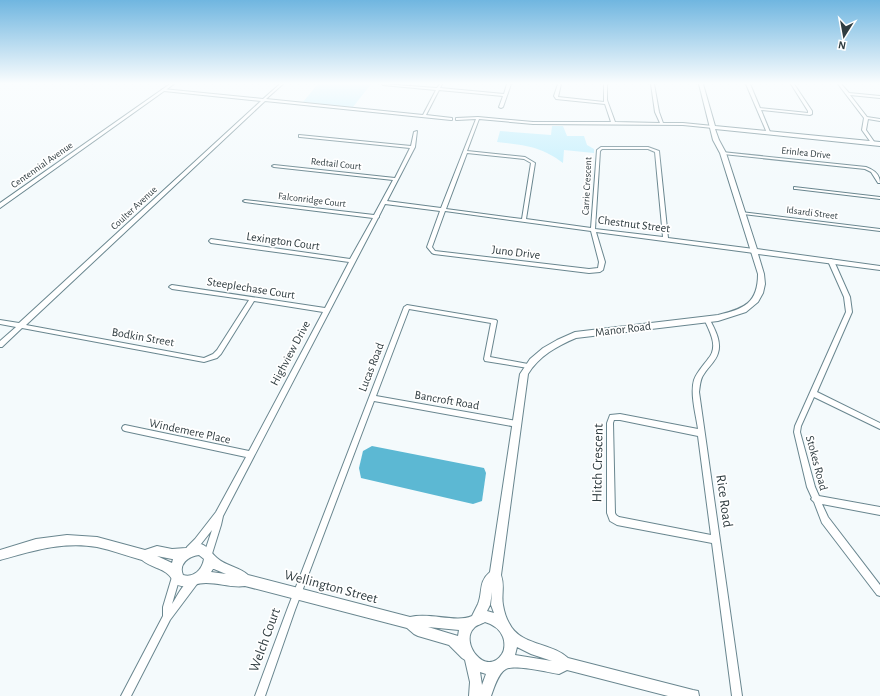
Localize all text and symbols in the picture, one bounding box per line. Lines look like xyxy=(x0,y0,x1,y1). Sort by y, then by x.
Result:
north arrow xyxy=(824,16,864,56)
text: N xyxy=(837,39,847,51)
street label: Centennial Avenue xyxy=(9,140,75,190)
street label: Erinlea Drive xyxy=(781,145,832,161)
street label: Redtail Court xyxy=(310,156,363,172)
street label: Carrie Crescent xyxy=(580,156,594,215)
street label: Coulter Avenue xyxy=(109,184,159,232)
street label: Falconridge Court xyxy=(278,191,347,209)
street label: Idsardi Street xyxy=(786,205,839,221)
street label: Chestnut Street xyxy=(597,214,671,234)
street label: Lexington Court xyxy=(246,230,321,252)
street label: Juno Drive xyxy=(491,243,541,261)
street label: Steeplechase Court xyxy=(206,275,296,301)
street label: Highview Drive xyxy=(268,319,312,387)
street label: Manor Road xyxy=(594,320,652,338)
street label: Bodkin Street xyxy=(111,326,175,348)
street label: Lucas Road xyxy=(356,341,386,393)
street label: Bancroft Road xyxy=(414,388,480,412)
street label: Windemere Place xyxy=(148,417,232,445)
street label: Hitch Crescent xyxy=(590,423,606,503)
street label: Stokes Road xyxy=(804,434,830,492)
street label: Rice Road xyxy=(713,474,735,528)
street label: Wellington Street xyxy=(283,568,380,606)
street label: Welch Court xyxy=(247,606,283,674)

